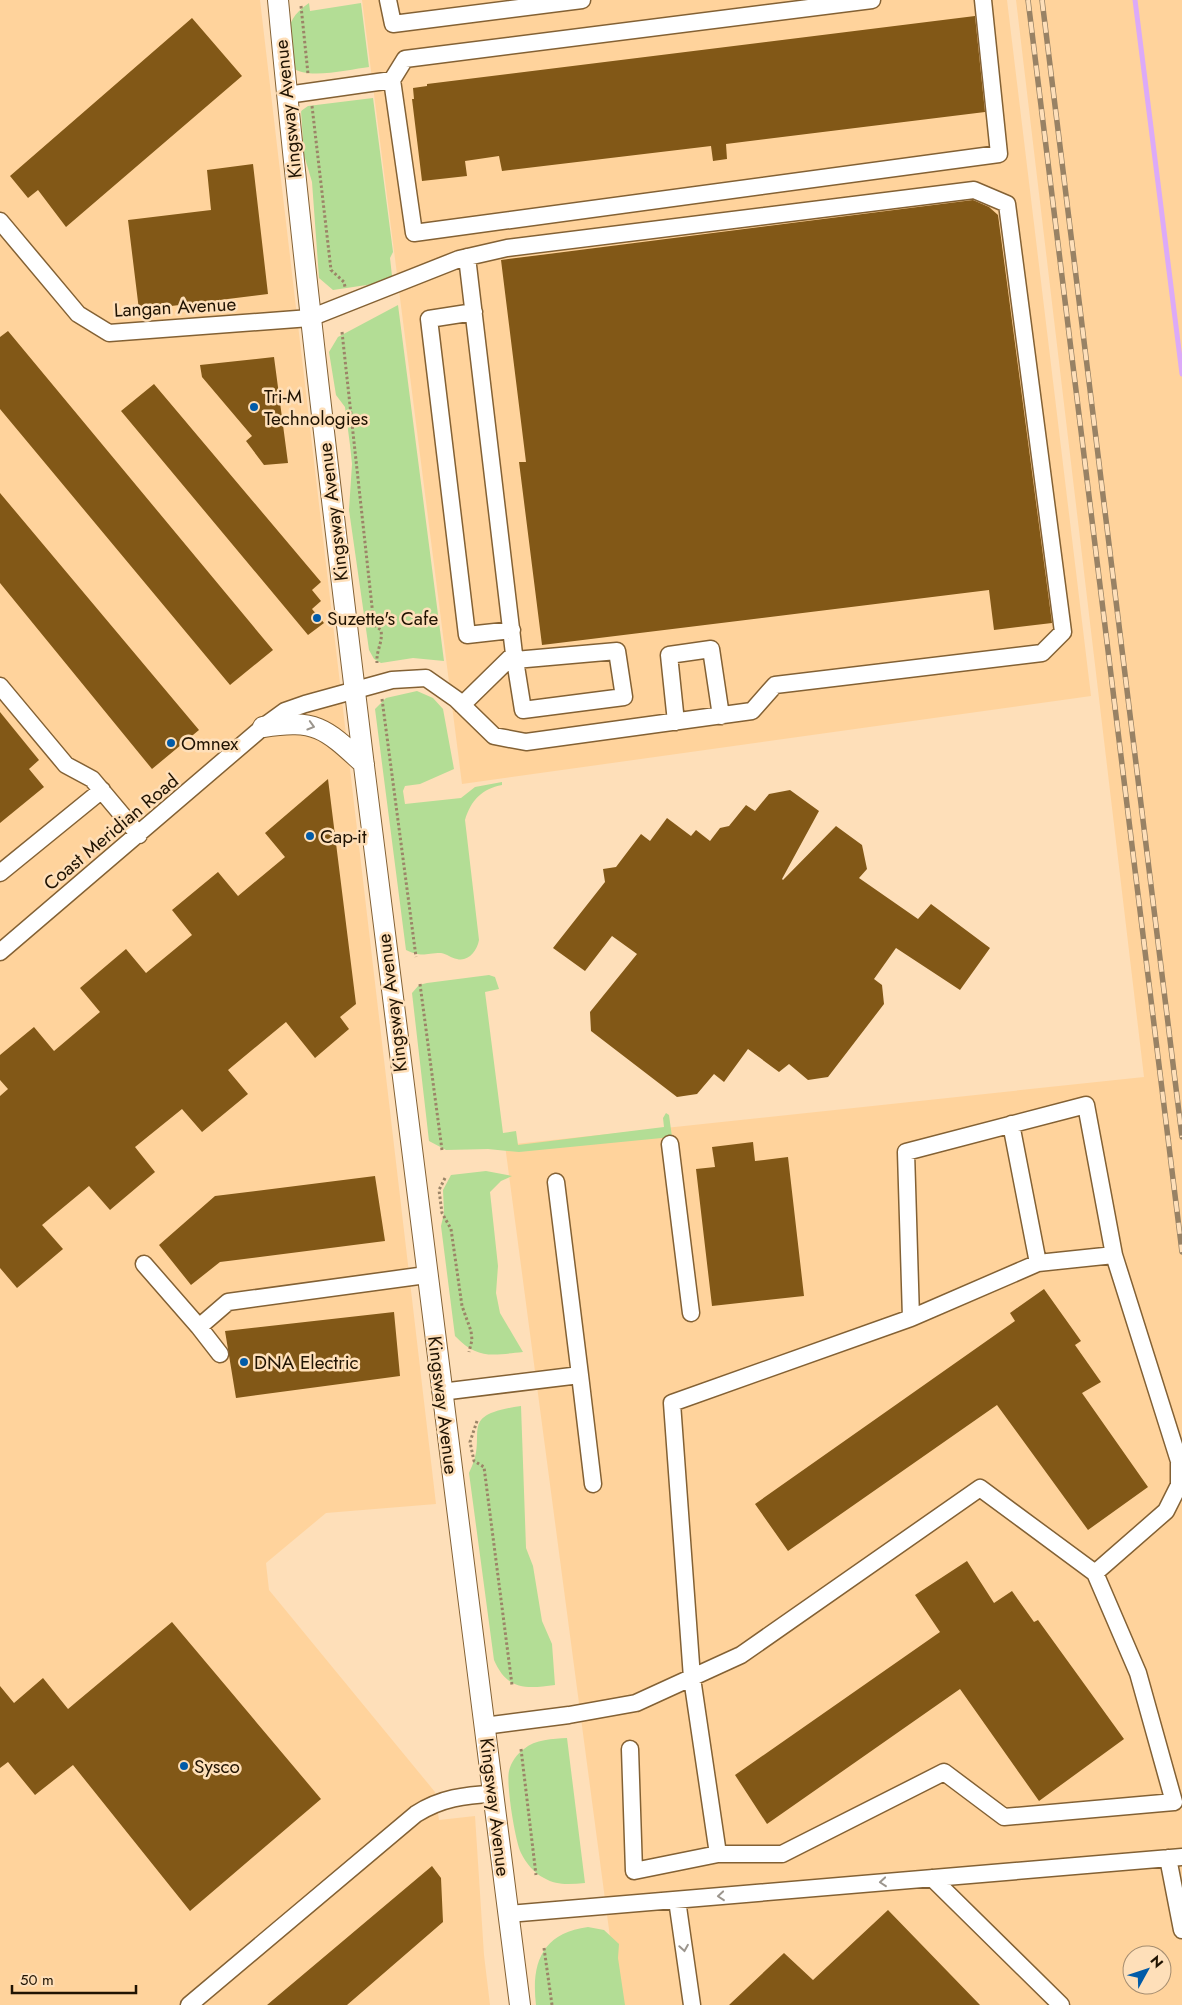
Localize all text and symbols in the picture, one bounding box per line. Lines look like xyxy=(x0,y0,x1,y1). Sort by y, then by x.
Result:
street label: Kingsway Avenue xyxy=(267,38,309,180)
street label: Langan Avenue xyxy=(113,290,237,324)
place label: Tri-M Technologies xyxy=(264,383,368,432)
marker: Tri-M Technologies xyxy=(248,401,260,413)
street label: Kingsway Avenue xyxy=(311,441,355,583)
place label: Suzette's Cafe xyxy=(327,605,438,632)
marker: Suzette's Cafe xyxy=(311,612,323,624)
one-way arrow xyxy=(306,721,315,731)
place label: Omnex xyxy=(181,730,238,757)
marker: Omnex xyxy=(165,737,177,749)
street label: Coast Meridian Road xyxy=(38,767,184,897)
place label: Cap-it xyxy=(320,823,367,850)
marker: Cap-it xyxy=(304,830,316,842)
street label: Kingsway Avenue xyxy=(370,932,414,1074)
street label: Kingsway Avenue xyxy=(421,1334,465,1476)
place label: DNA Electric xyxy=(254,1349,359,1376)
marker: DNA Electric xyxy=(238,1356,250,1368)
street label: Kingsway Avenue xyxy=(473,1736,517,1878)
place label: Sysco xyxy=(194,1753,240,1780)
marker: Sysco xyxy=(178,1760,190,1772)
one-way arrow xyxy=(879,1877,887,1888)
one-way arrow xyxy=(717,1890,725,1901)
one-way arrow xyxy=(678,1944,688,1952)
north arrow xyxy=(1122,1945,1172,1995)
text: N xyxy=(1146,1951,1168,1972)
scale bar xyxy=(12,1962,136,1994)
text: 50 m xyxy=(20,1969,54,1991)

